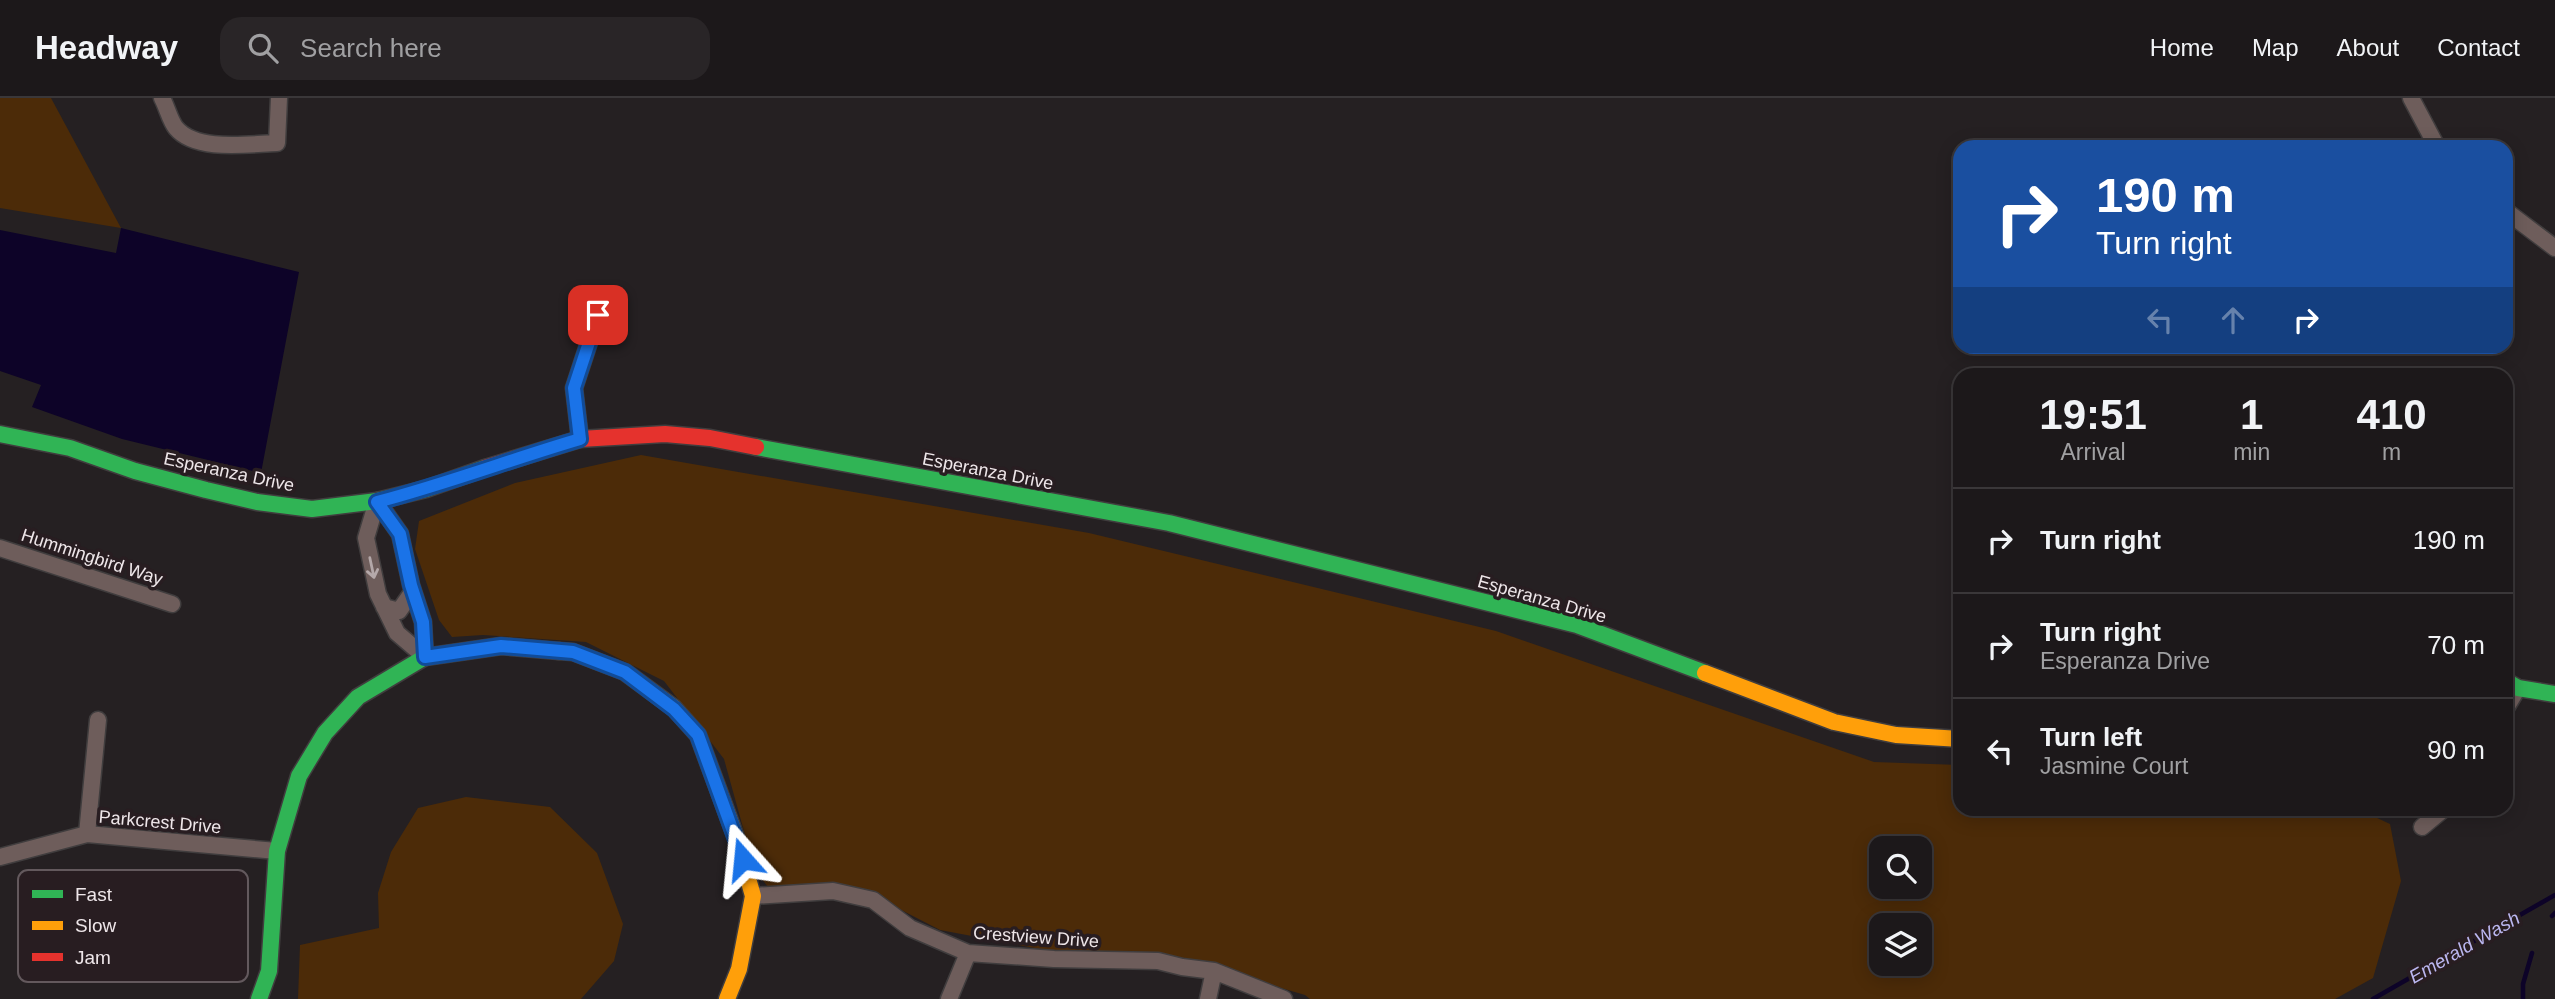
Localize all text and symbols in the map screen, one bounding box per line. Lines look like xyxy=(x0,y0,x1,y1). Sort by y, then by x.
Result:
search box xyxy=(220,17,710,80)
text: Headway xyxy=(35,29,178,66)
icon: search xyxy=(244,29,282,67)
text: Search here xyxy=(300,33,442,63)
text: Home xyxy=(2150,34,2214,61)
text: Map xyxy=(2252,34,2299,61)
text: About xyxy=(2337,34,2399,61)
text: Contact xyxy=(2437,34,2520,61)
icon: right xyxy=(1981,168,2072,259)
text: 190 m xyxy=(2096,168,2235,222)
text: Turn right xyxy=(2096,225,2232,261)
pin xyxy=(568,285,628,345)
icon: arrive xyxy=(579,296,617,334)
icon: left xyxy=(2141,301,2179,339)
icon: ahead xyxy=(2214,301,2252,339)
icon: right xyxy=(2287,301,2325,339)
text: 19:51 xyxy=(2039,391,2147,438)
text: 1 xyxy=(2240,391,2263,438)
text: 410 xyxy=(2357,391,2427,438)
text: Arrival xyxy=(2060,439,2126,465)
text: min xyxy=(2233,439,2270,465)
text: m xyxy=(2382,439,2401,465)
street label: Esperanza Drive xyxy=(162,448,296,496)
street label: Esperanza Drive xyxy=(921,448,1055,494)
icon: right xyxy=(1981,522,2019,560)
street label: Hummingbird Way xyxy=(19,525,165,589)
text: Turn right xyxy=(2040,525,2161,555)
text: 190 m xyxy=(2413,525,2485,555)
one-way arrow xyxy=(366,556,380,579)
street label: Esperanza Drive xyxy=(1475,571,1609,627)
text: Turn right xyxy=(2040,617,2161,647)
icon: right xyxy=(1981,627,2019,665)
text: 70 m xyxy=(2427,630,2485,660)
text: Esperanza Drive xyxy=(2040,648,2210,674)
text: Turn left xyxy=(2040,722,2142,752)
icon: left xyxy=(1981,732,2019,770)
text: 90 m xyxy=(2427,735,2485,765)
text: Jasmine Court xyxy=(2040,753,2188,779)
street label: Parkcrest Drive xyxy=(98,807,222,837)
position arrow xyxy=(706,822,780,896)
map controls xyxy=(1869,836,1932,976)
button: search xyxy=(1869,836,1932,899)
legend xyxy=(18,870,248,982)
text: Fast xyxy=(75,884,113,905)
water label: Emerald Wash xyxy=(2405,907,2523,988)
button: layers xyxy=(1869,913,1932,976)
text: Slow xyxy=(75,915,116,936)
street label: Crestview Drive xyxy=(972,923,1100,951)
text: Jam xyxy=(75,947,111,968)

